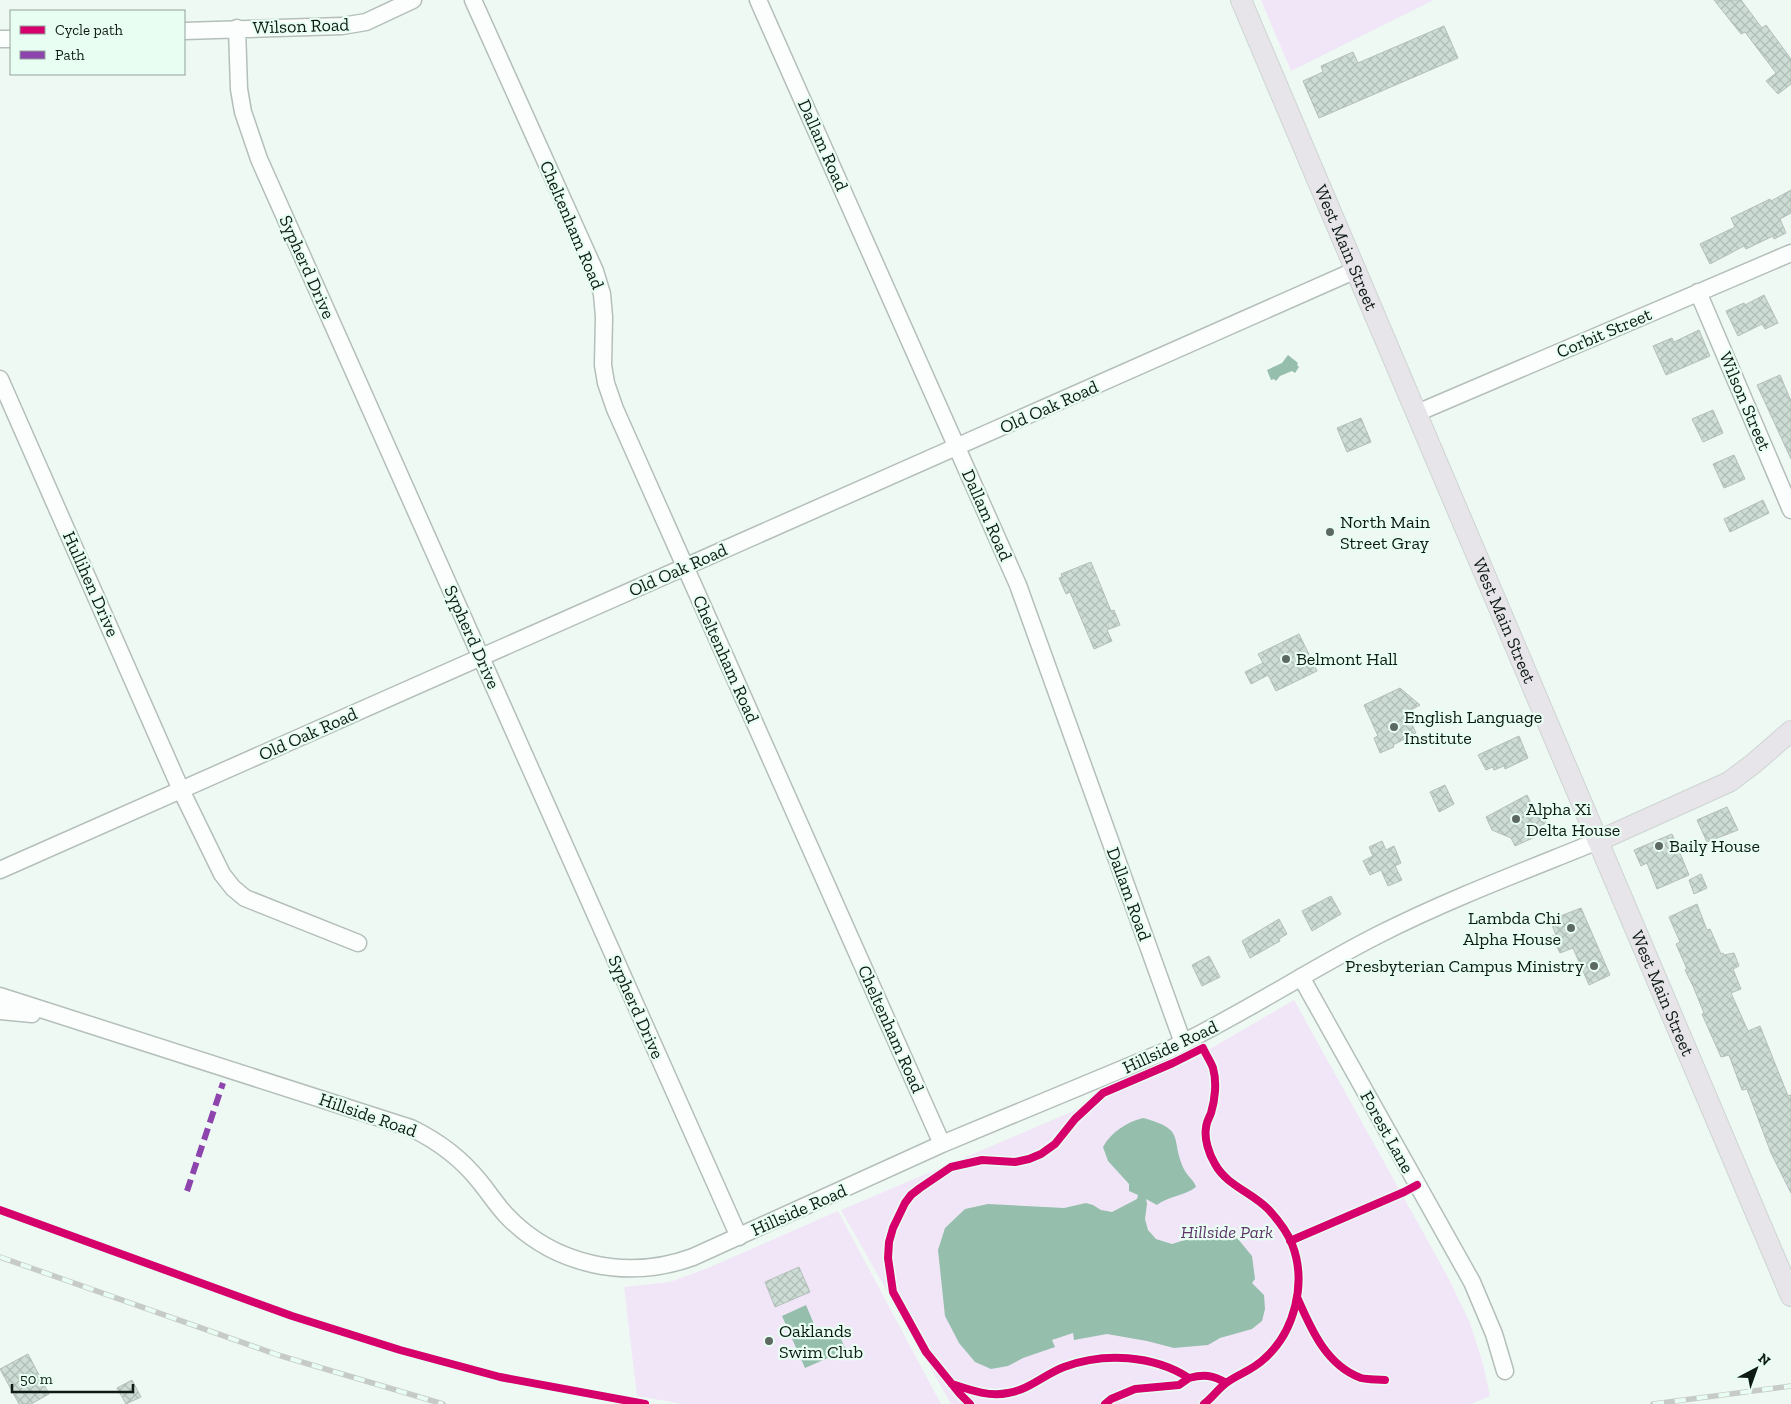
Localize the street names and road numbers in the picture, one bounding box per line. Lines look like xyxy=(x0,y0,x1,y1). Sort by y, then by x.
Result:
street label: Wilson Road xyxy=(252,13,350,39)
street label: Dallam Road xyxy=(793,96,853,194)
street label: Cheltenham Road xyxy=(535,157,609,293)
street label: West Main Street xyxy=(1310,181,1383,314)
street label: Sypherd Drive xyxy=(274,212,340,322)
street label: Corbit Street xyxy=(1553,303,1655,363)
street label: Wilson Street xyxy=(1714,348,1776,454)
street label: Old Oak Road xyxy=(996,375,1102,439)
street label: Dallam Road xyxy=(957,466,1017,564)
street label: Hullihen Drive xyxy=(58,528,124,640)
street label: Old Oak Road xyxy=(625,538,731,602)
street label: West Main Street xyxy=(1468,554,1541,687)
street label: Sypherd Drive xyxy=(439,582,505,692)
street label: Cheltenham Road xyxy=(688,592,764,726)
street label: Old Oak Road xyxy=(255,702,361,766)
street label: Dallam Road xyxy=(1102,844,1156,944)
street label: West Main Street xyxy=(1626,927,1699,1060)
street label: Sypherd Drive xyxy=(603,952,669,1062)
street label: Cheltenham Road xyxy=(853,962,929,1096)
street label: Hillside Road xyxy=(1119,1015,1221,1079)
street label: Forest Lane xyxy=(1355,1087,1419,1177)
street label: Hillside Road xyxy=(316,1088,420,1142)
street label: Hillside Road xyxy=(748,1179,850,1241)

